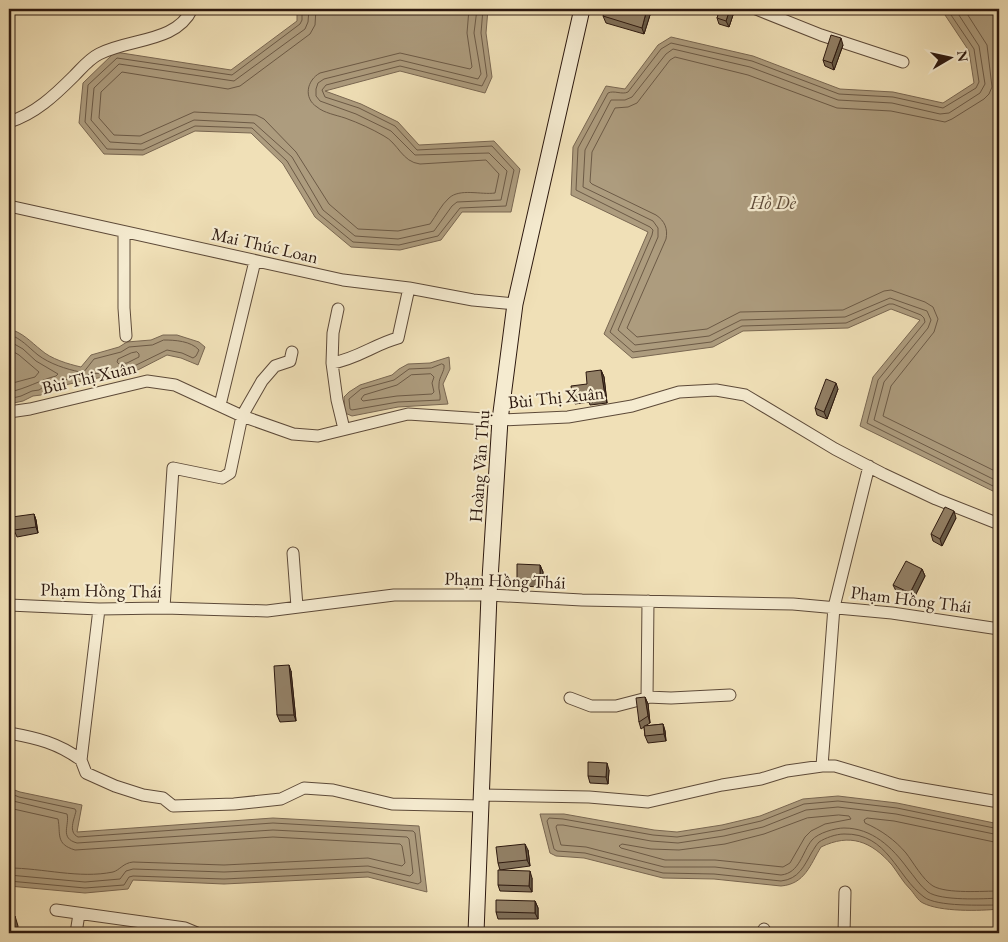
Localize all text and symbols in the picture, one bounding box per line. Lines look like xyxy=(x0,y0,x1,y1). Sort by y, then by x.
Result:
north arrow xyxy=(926,32,976,82)
text: N xyxy=(953,49,973,64)
water label: Hồ Dè xyxy=(749,190,797,215)
street label: Mai Thúc Loan xyxy=(210,222,321,269)
street label: Bùi Thị Xuân xyxy=(39,355,139,399)
street label: Bùi Thị Xuân xyxy=(507,380,606,413)
street label: Hoàng Văn Thụ xyxy=(464,409,494,523)
street label: Phạm Hồng Thái xyxy=(444,566,567,594)
street label: Phạm Hồng Thái xyxy=(40,577,162,603)
street label: Phạm Hồng Thái xyxy=(849,580,973,618)

